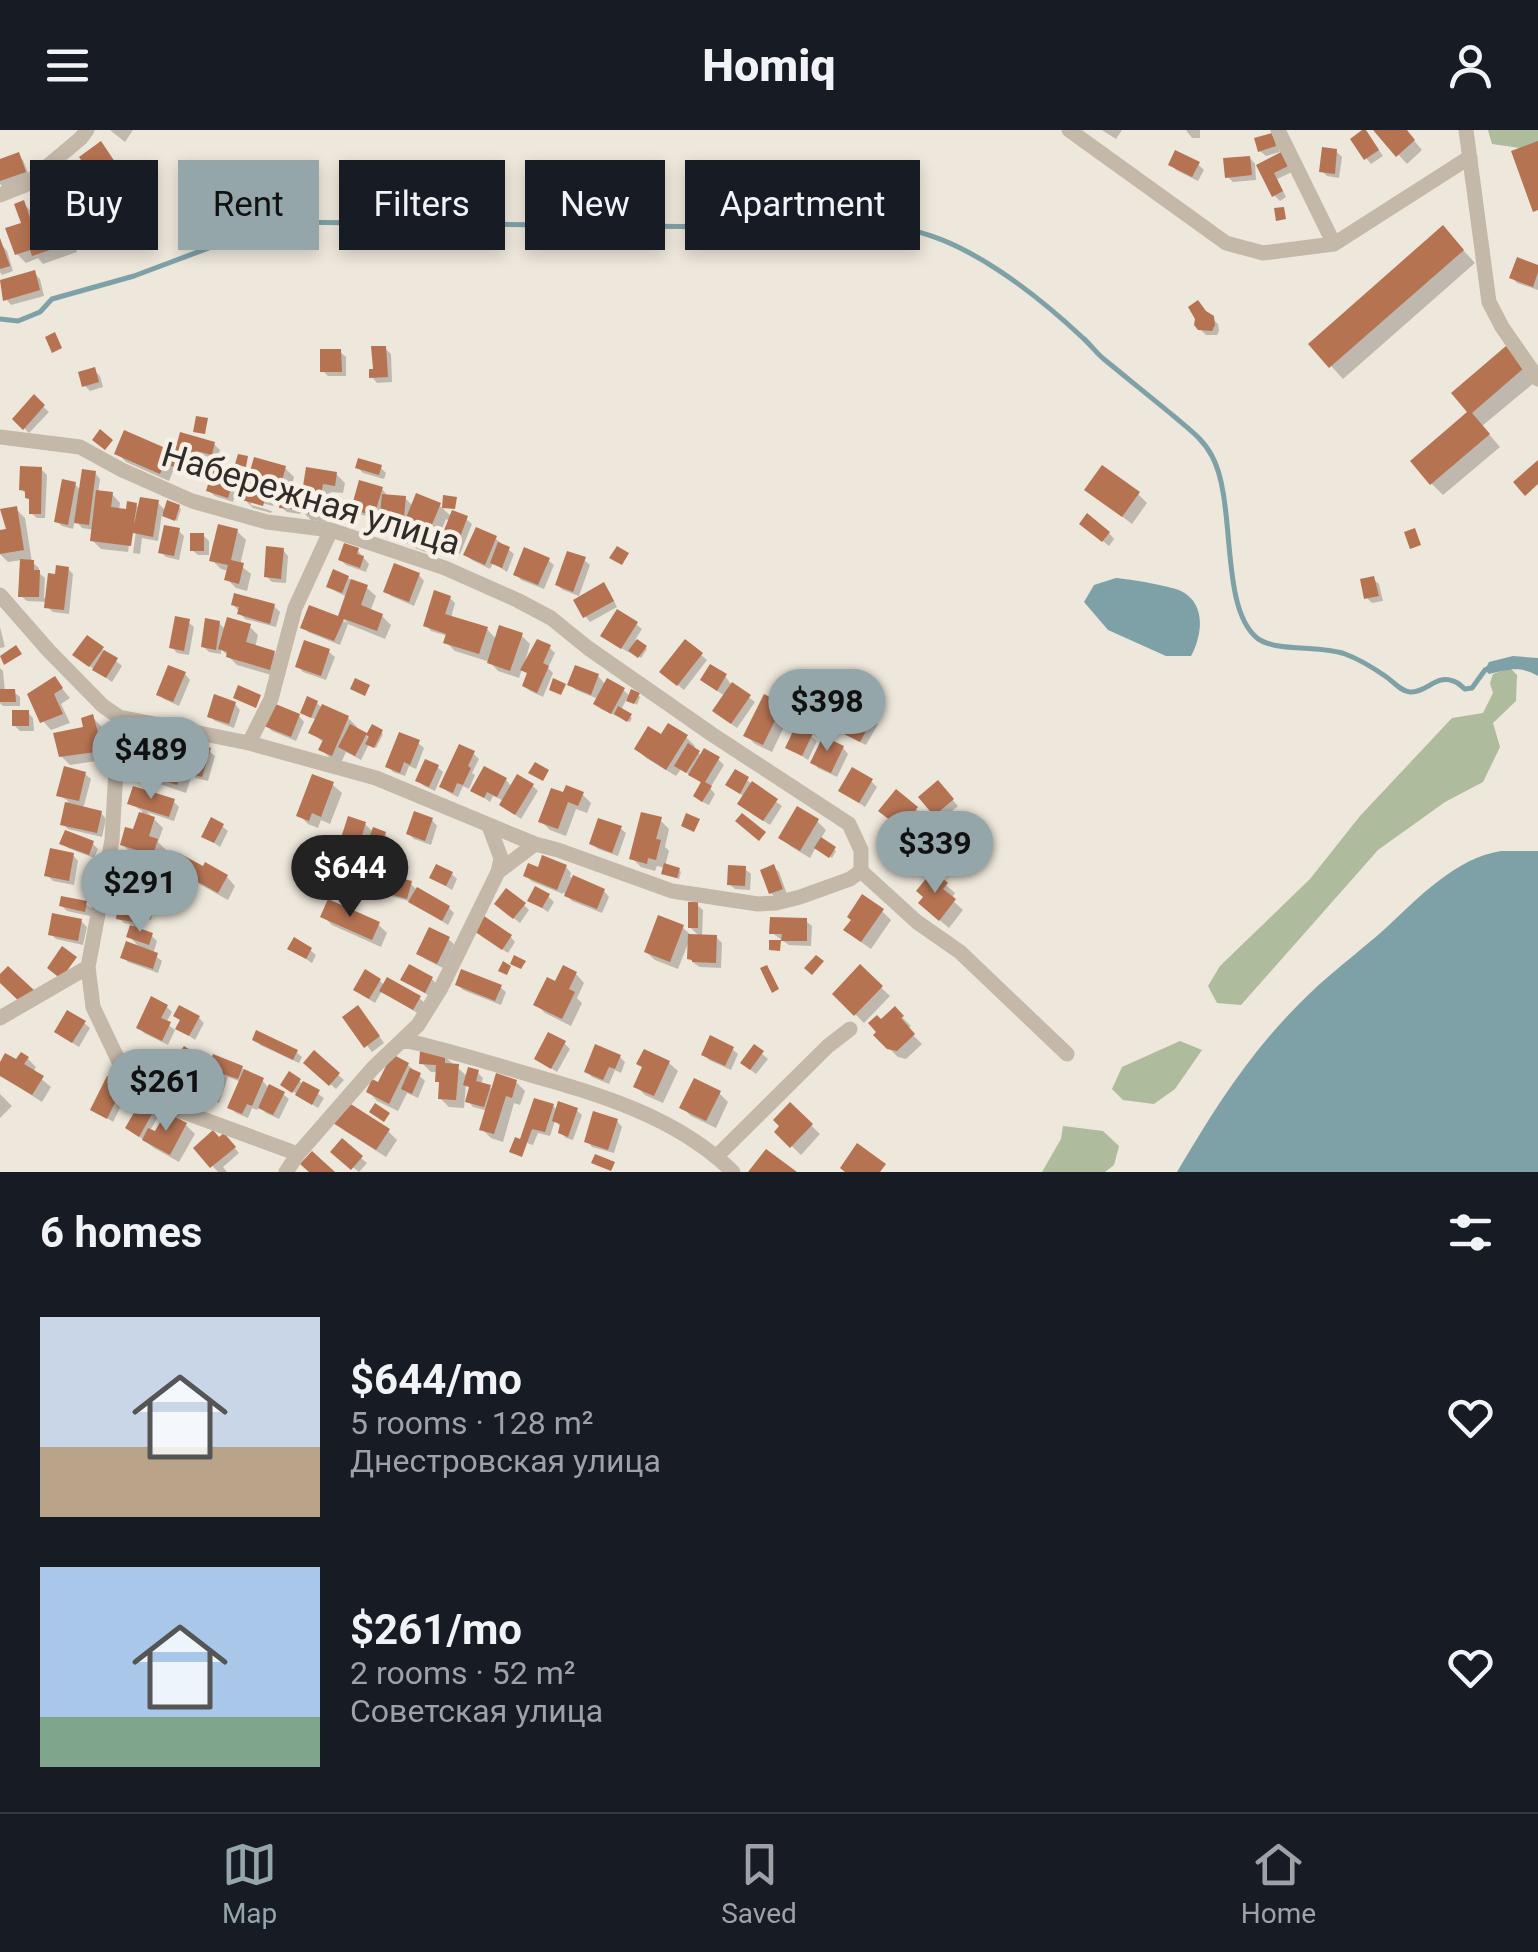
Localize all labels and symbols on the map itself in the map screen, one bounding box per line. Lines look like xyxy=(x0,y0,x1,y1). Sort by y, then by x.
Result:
street label: Набережная улица xyxy=(157,434,465,564)
pin: $398 xyxy=(768,669,886,754)
pin: $489 xyxy=(92,717,210,802)
pin: $339 xyxy=(876,811,994,896)
pin: $644 xyxy=(291,835,409,920)
pin: $291 xyxy=(81,850,199,935)
pin: $261 xyxy=(107,1049,225,1134)

